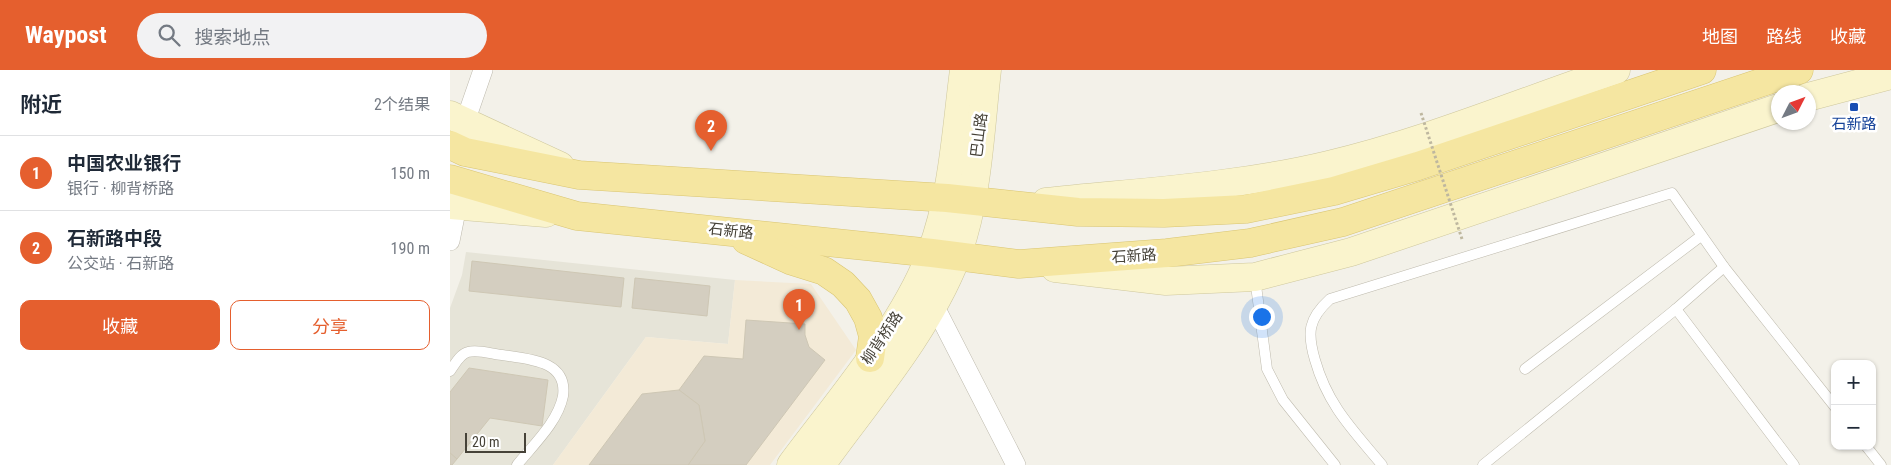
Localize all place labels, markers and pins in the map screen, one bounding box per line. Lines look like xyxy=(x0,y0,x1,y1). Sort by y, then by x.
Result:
marker: 石新路 xyxy=(1848,101,1860,113)
pin: 2 xyxy=(695,110,727,151)
place label: 石新路 xyxy=(1831,115,1877,133)
pin: 1 xyxy=(783,289,815,330)

